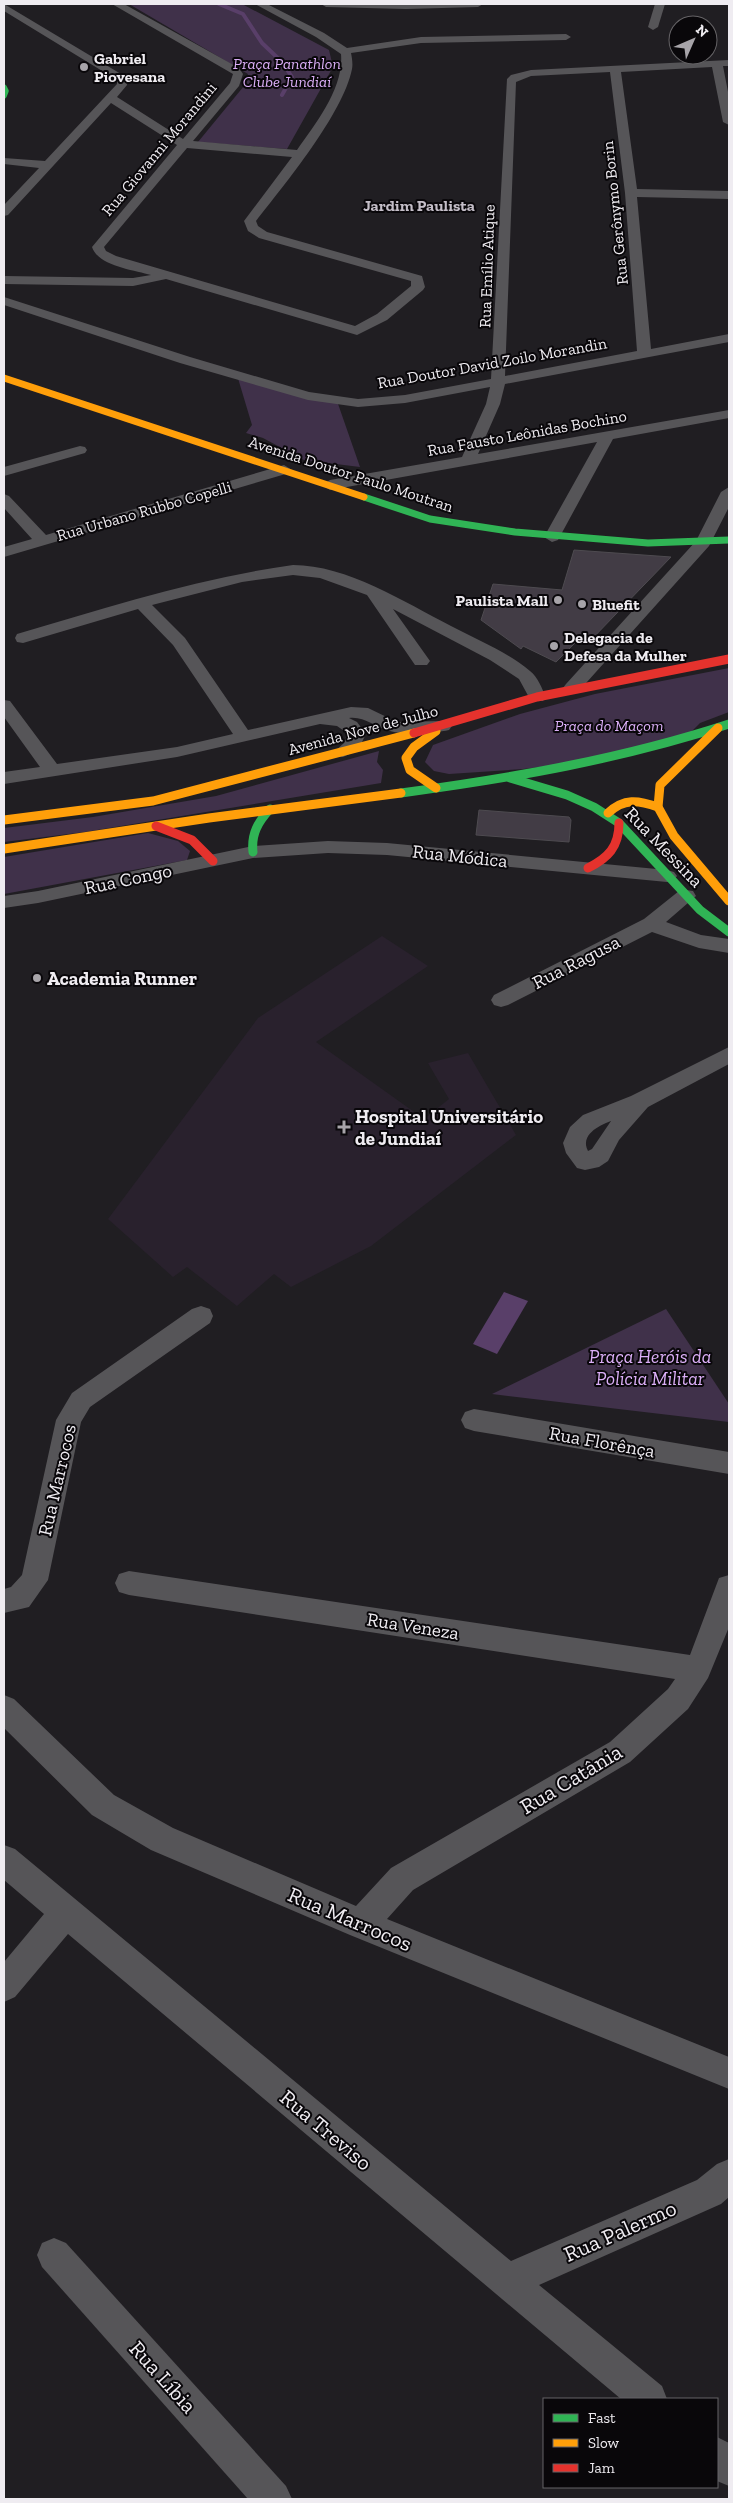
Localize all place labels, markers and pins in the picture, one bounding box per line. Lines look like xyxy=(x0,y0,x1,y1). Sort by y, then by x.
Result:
place label: Gabriel Piovesana xyxy=(94,49,165,86)
marker: Gabriel Piovesana xyxy=(78,61,90,73)
place label: Paulista Mall xyxy=(455,591,548,610)
marker: Paulista Mall xyxy=(552,594,564,606)
place label: Bluefit xyxy=(592,595,640,614)
marker: Bluefit xyxy=(576,598,588,610)
place label: Delegacia de Defesa da Mulher xyxy=(564,628,687,665)
marker: Delegacia de Defesa da Mulher xyxy=(548,640,560,652)
place label: Academia Runner xyxy=(47,967,198,990)
marker: Academia Runner xyxy=(31,972,43,984)
place label: Hospital Universitário de Jundiaí xyxy=(355,1105,543,1150)
marker: Hospital Universitário de Jundiaí xyxy=(337,1120,351,1134)

